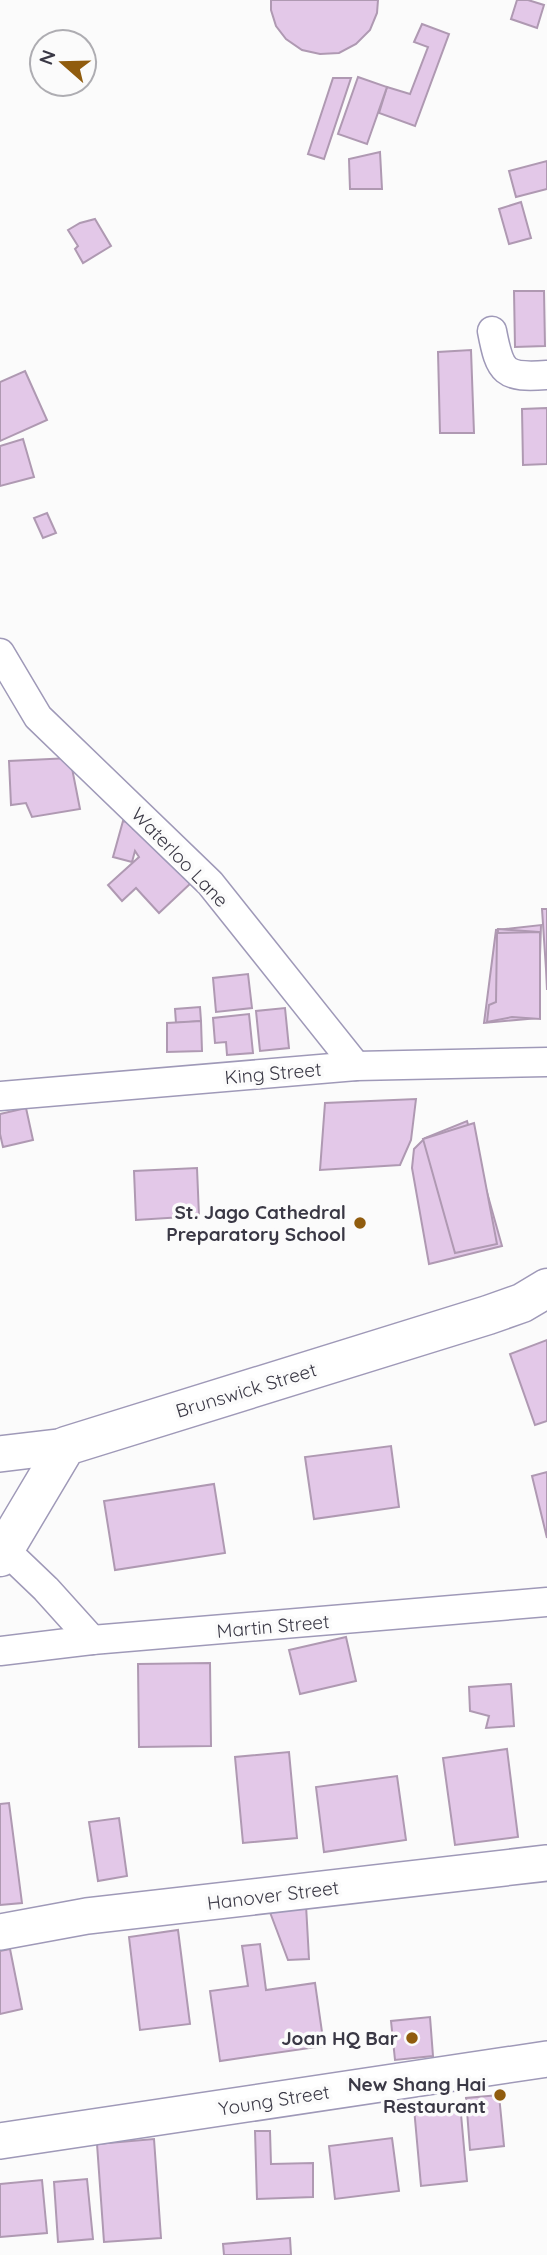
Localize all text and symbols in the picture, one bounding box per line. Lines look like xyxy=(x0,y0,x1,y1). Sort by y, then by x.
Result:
north arrow xyxy=(28,28,98,98)
text: N xyxy=(33,47,61,68)
street label: Waterloo Lane xyxy=(126,802,234,912)
street label: King Street xyxy=(224,1057,322,1089)
place label: St. Jago Cathedral Preparatory School xyxy=(166,1200,346,1246)
marker: St. Jago Cathedral Preparatory School xyxy=(352,1215,368,1231)
street label: Brunswick Street xyxy=(173,1357,319,1423)
street label: Martin Street xyxy=(216,1609,330,1643)
street label: Hanover Street xyxy=(206,1875,340,1915)
place label: Joan HQ Bar xyxy=(281,2026,398,2050)
marker: Joan HQ Bar xyxy=(404,2030,420,2046)
place label: New Shang Hai Restaurant xyxy=(348,2072,486,2118)
street label: Young Street xyxy=(217,2079,331,2121)
marker: New Shang Hai Restaurant xyxy=(492,2087,508,2103)

